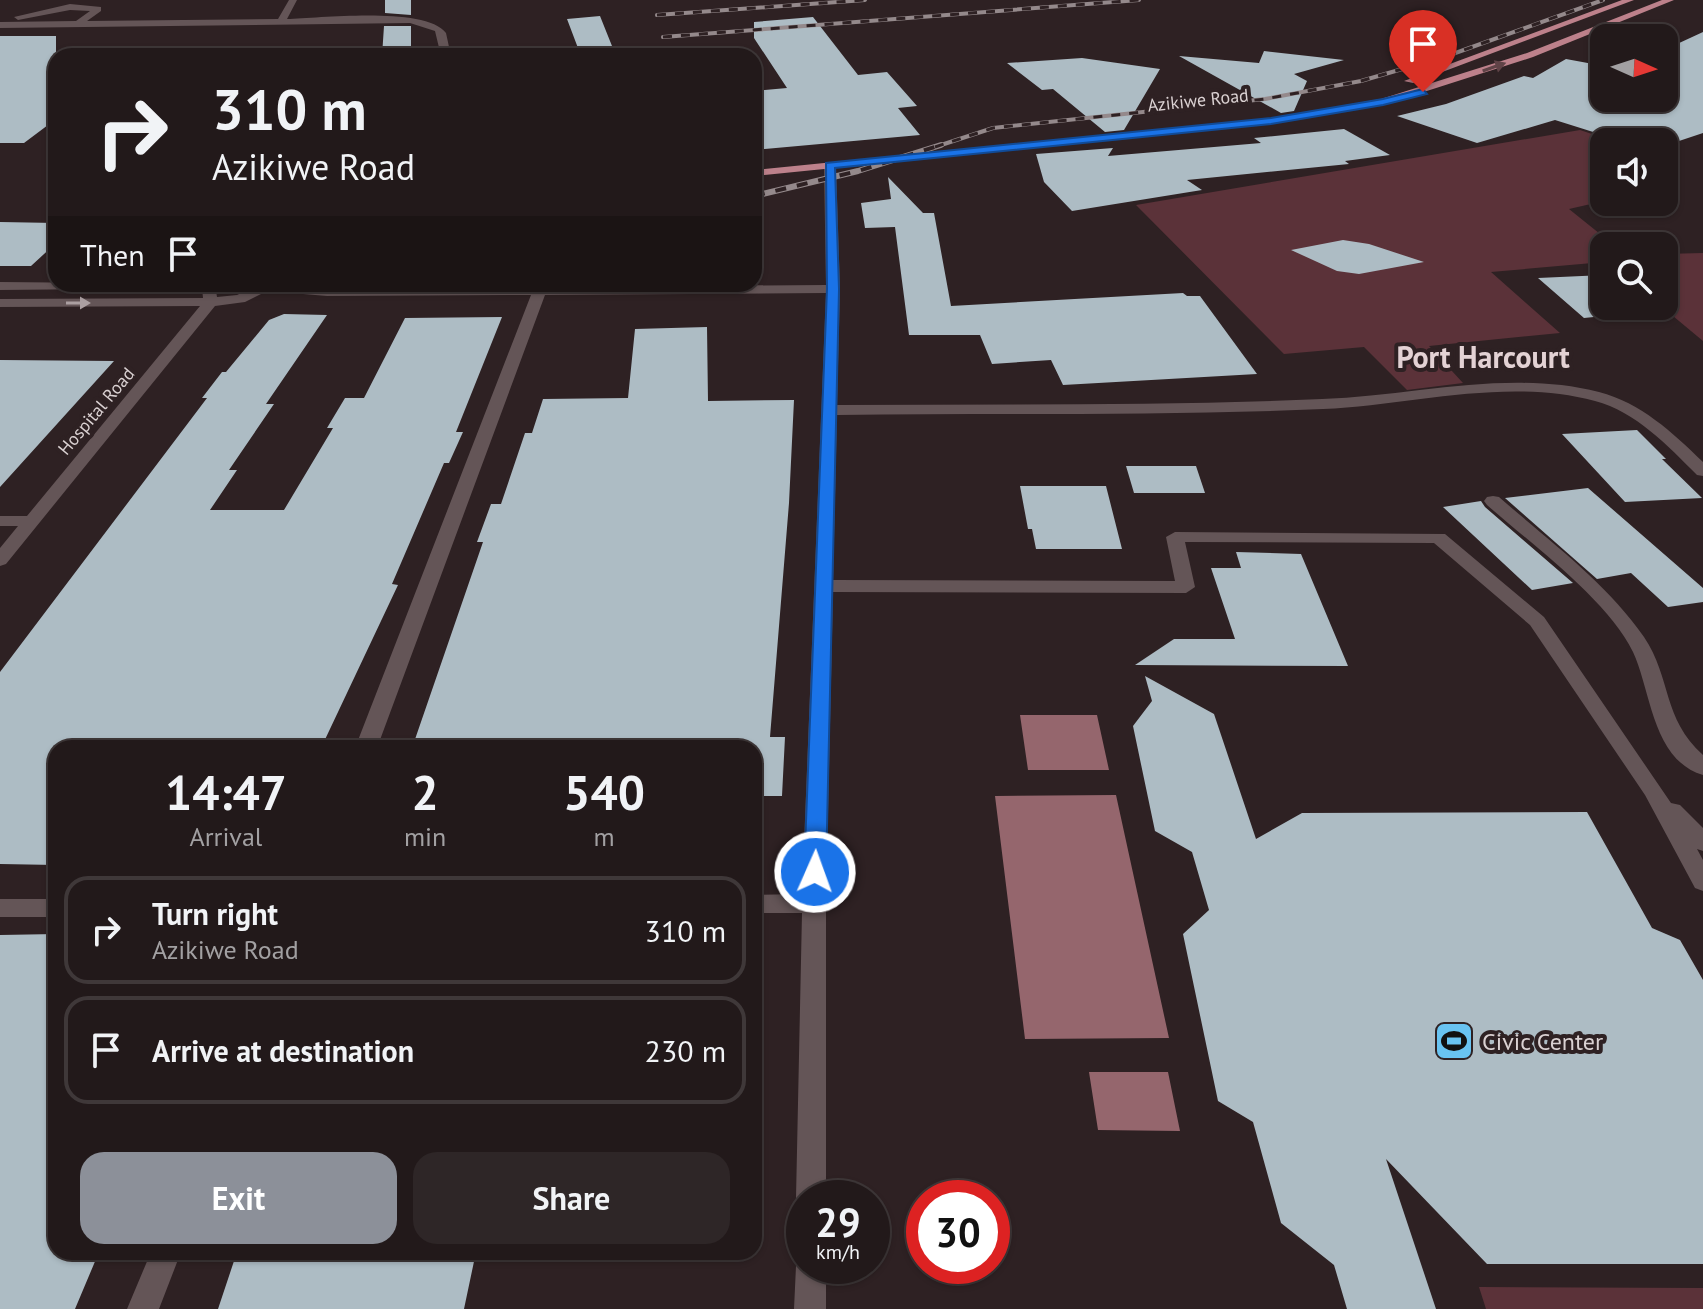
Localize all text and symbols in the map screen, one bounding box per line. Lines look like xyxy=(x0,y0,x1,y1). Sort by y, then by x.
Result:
pin xyxy=(1389,10,1457,92)
icon: arrive xyxy=(1401,22,1445,66)
north arrow xyxy=(1590,24,1678,112)
map controls xyxy=(1590,24,1678,320)
one-way arrow xyxy=(1483,61,1507,73)
text: 310 m xyxy=(212,73,367,145)
icon: right xyxy=(80,80,184,184)
street label: Azikiwe Road xyxy=(1146,83,1250,117)
button: sound xyxy=(1590,128,1678,216)
text: Azikiwe Road xyxy=(212,143,415,190)
icon: arrive xyxy=(161,232,205,276)
button: search xyxy=(1590,232,1678,320)
text: Then xyxy=(80,235,145,274)
one-way arrow xyxy=(66,297,91,309)
district label: Port Harcourt xyxy=(1396,337,1570,376)
street label: Hospital Road xyxy=(53,363,139,459)
text: 14:47 xyxy=(165,761,287,823)
text: 2 xyxy=(411,761,439,823)
text: 540 xyxy=(563,761,645,823)
text: Arrival xyxy=(190,820,262,853)
text: min xyxy=(404,820,446,853)
text: m xyxy=(594,820,615,853)
position arrow xyxy=(773,830,857,914)
text: Turn right xyxy=(152,894,278,933)
icon: right xyxy=(84,908,128,952)
text: 310 m xyxy=(645,911,726,950)
text: Azikiwe Road xyxy=(152,933,299,966)
sports icon: Civic Center xyxy=(1433,1020,1475,1062)
place label: Civic Center xyxy=(1482,1026,1603,1057)
icon: arrive xyxy=(84,1028,128,1072)
text: Arrive at destination xyxy=(152,1031,414,1070)
text: 230 m xyxy=(645,1031,726,1070)
button: Exit xyxy=(80,1152,397,1244)
button: Share xyxy=(413,1152,730,1244)
speed limit sign: 30 xyxy=(906,1180,1010,1284)
text: 29 xyxy=(815,1196,861,1248)
text: km/h xyxy=(816,1239,860,1265)

